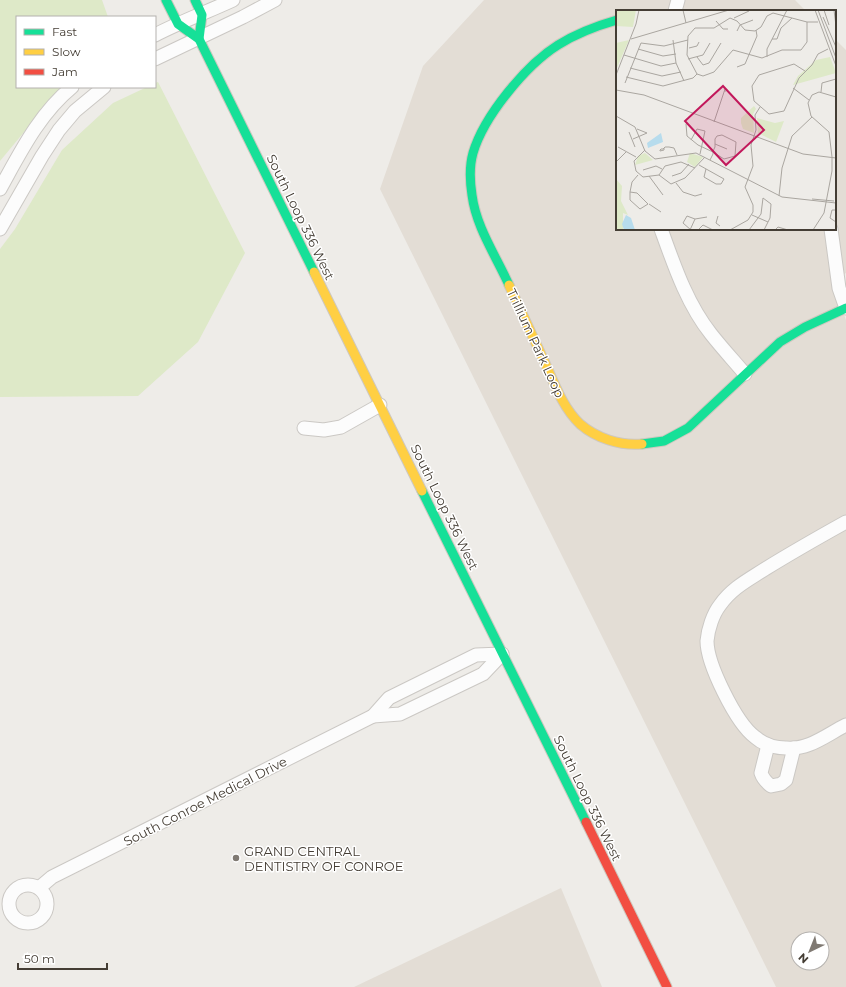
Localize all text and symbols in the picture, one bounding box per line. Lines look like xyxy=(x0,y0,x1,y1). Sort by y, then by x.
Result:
inset map xyxy=(616,10,836,230)
legend xyxy=(16,16,156,88)
text: Fast xyxy=(52,24,77,39)
text: Slow xyxy=(52,44,81,59)
text: Jam xyxy=(51,64,78,79)
street label: South Loop 336 West xyxy=(264,152,338,282)
street label: Trillium Park Loop xyxy=(504,286,568,400)
street label: South Loop 336 West xyxy=(408,442,482,572)
street label: South Loop 336 West xyxy=(551,733,625,863)
street label: South Conroe Medical Drive xyxy=(121,753,289,849)
place label: GRAND CENTRAL DENTISTRY OF CONROE xyxy=(244,843,403,874)
marker: GRAND CENTRAL DENTISTRY OF CONROE xyxy=(231,853,241,863)
north arrow xyxy=(790,931,830,971)
scale bar xyxy=(18,945,107,971)
text: N xyxy=(795,950,811,966)
text: 50 m xyxy=(24,951,55,966)

